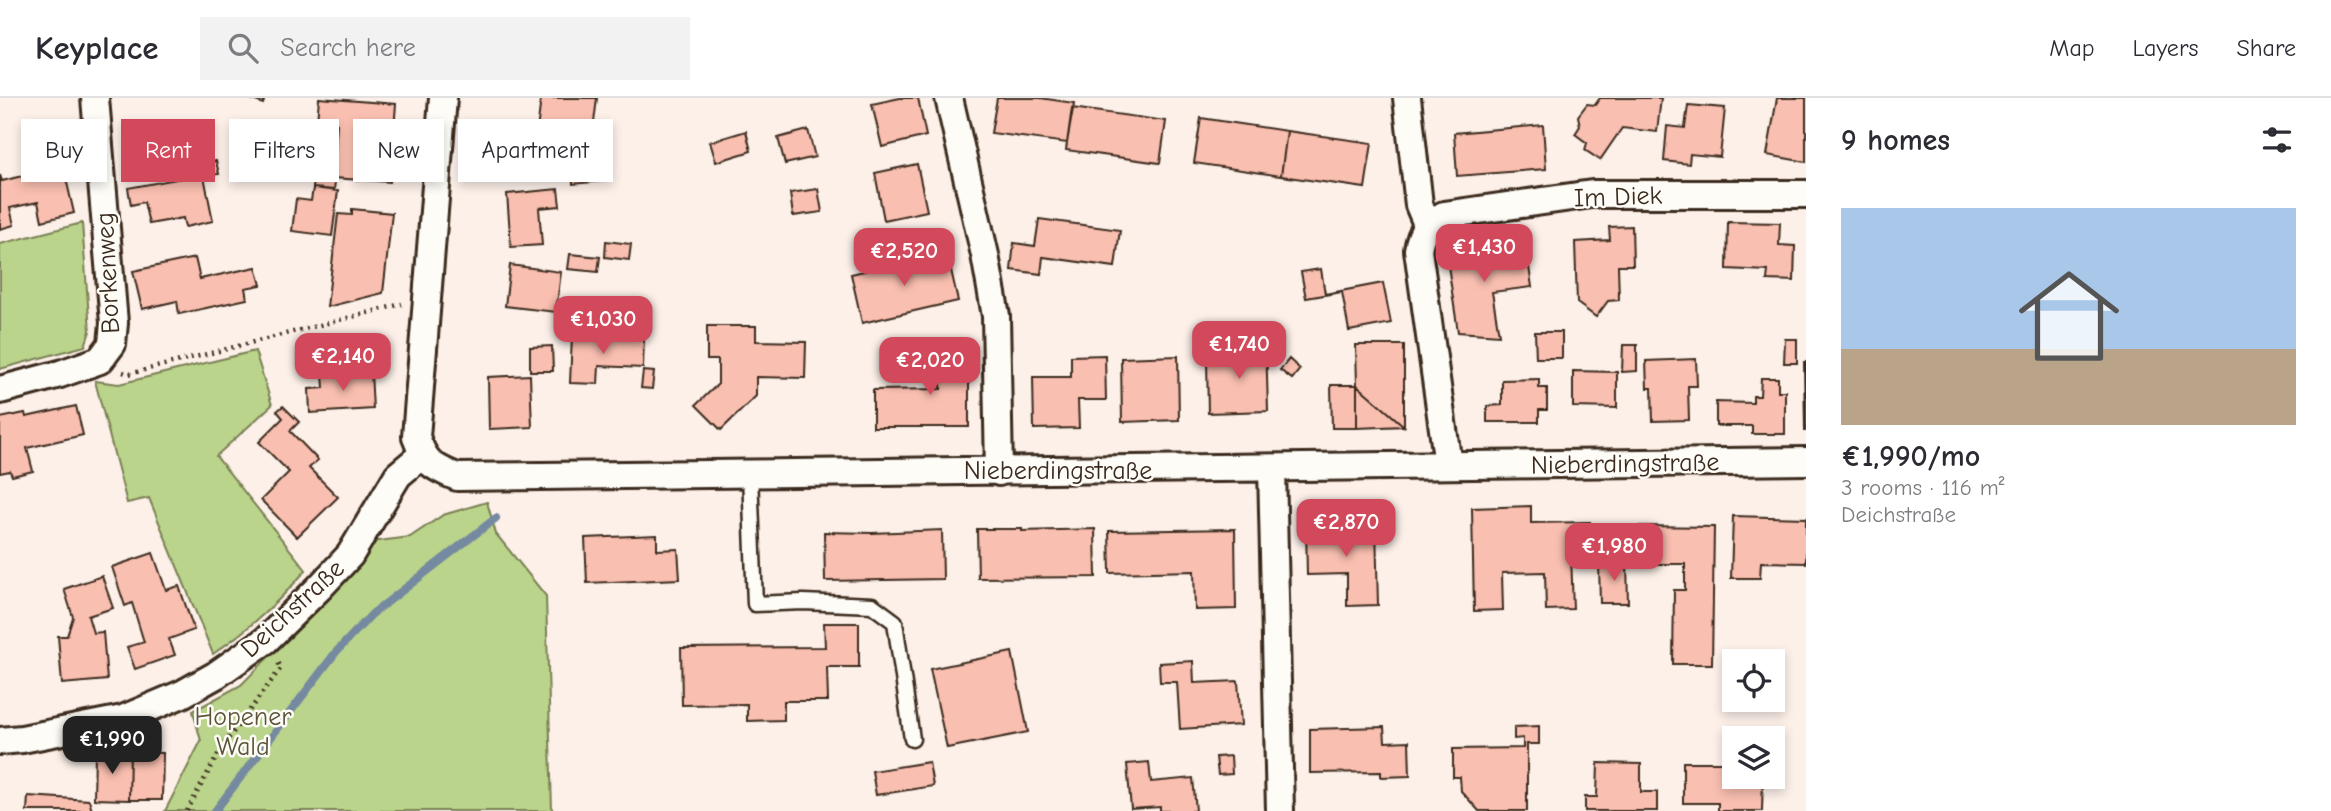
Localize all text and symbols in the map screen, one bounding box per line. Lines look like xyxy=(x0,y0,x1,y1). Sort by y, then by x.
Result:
search box xyxy=(200,17,690,80)
text: Keyplace xyxy=(35,29,158,67)
icon: search xyxy=(224,29,262,67)
text: Search here xyxy=(280,33,416,63)
text: Map xyxy=(2049,34,2095,62)
text: Layers xyxy=(2133,34,2198,62)
text: Share xyxy=(2236,34,2296,62)
chip: Buy xyxy=(21,119,107,182)
chip: Rent xyxy=(121,119,215,182)
chip: Filters xyxy=(229,119,339,182)
chip: New xyxy=(353,119,444,182)
chip: Apartment xyxy=(458,119,613,182)
icon: filters xyxy=(2258,121,2296,159)
text: 9 homes xyxy=(1841,123,1950,158)
street label: Im Diek xyxy=(1573,180,1663,214)
street label: Borkenweg xyxy=(90,211,126,334)
pin: €1,430 xyxy=(1427,225,1541,284)
pin: €2,520 xyxy=(847,228,961,288)
text: €1,430 xyxy=(1452,233,1516,260)
text: €2,520 xyxy=(870,237,938,264)
icon: home xyxy=(2006,253,2132,379)
pin: €1,030 xyxy=(546,296,660,356)
text: €1,030 xyxy=(570,305,636,332)
pin: €1,740 xyxy=(1182,322,1296,381)
text: €1,740 xyxy=(1208,330,1270,357)
pin: €2,140 xyxy=(286,334,400,393)
pin: €2,020 xyxy=(873,338,987,397)
text: €2,140 xyxy=(311,342,375,369)
text: €2,020 xyxy=(895,346,965,373)
text: €1,990/mo xyxy=(1841,439,1980,474)
street label: Nieberdingstraße xyxy=(1530,447,1720,481)
street label: Nieberdingstraße xyxy=(964,456,1152,486)
text: 3 rooms · 116 m² xyxy=(1841,474,2005,501)
pin: €2,870 xyxy=(1289,500,1403,559)
text: Deichstraße xyxy=(1841,501,1956,528)
text: €2,870 xyxy=(1313,508,1379,535)
pin: €1,980 xyxy=(1557,524,1671,583)
text: €1,980 xyxy=(1581,532,1647,559)
street label: Deichstraße xyxy=(235,553,350,664)
map controls xyxy=(1722,649,1785,789)
button: locate xyxy=(1722,649,1785,712)
park label: Hopener Wald xyxy=(194,702,292,762)
pin: €1,990 xyxy=(55,716,169,776)
text: €1,990 xyxy=(79,725,145,752)
button: layers xyxy=(1722,726,1785,789)

